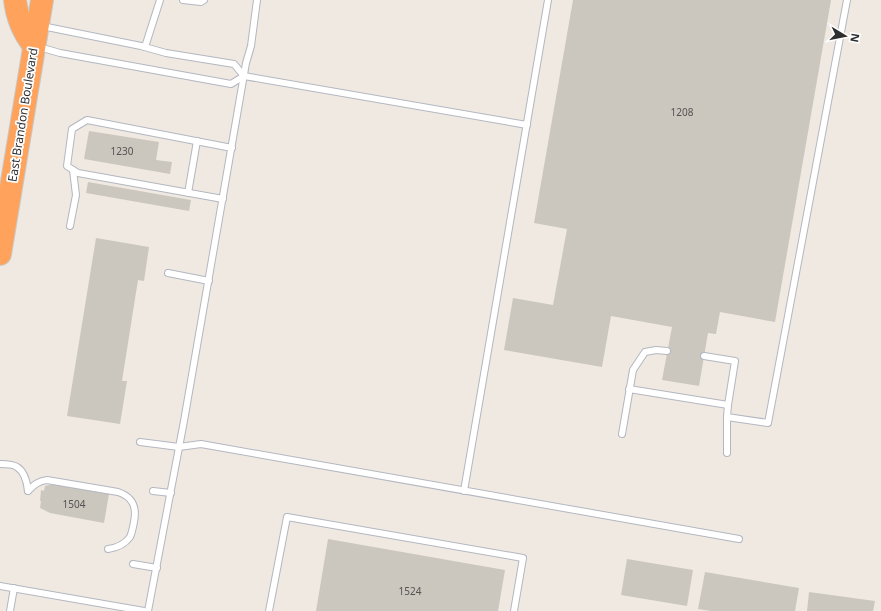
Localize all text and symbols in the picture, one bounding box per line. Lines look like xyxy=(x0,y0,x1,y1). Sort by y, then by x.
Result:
north arrow xyxy=(825,16,865,56)
text: N xyxy=(847,32,864,44)
street label: East Brandon Boulevard xyxy=(4,47,41,183)
house number: 1208 xyxy=(671,105,694,119)
house number: 1230 xyxy=(111,144,134,158)
house number: 1504 xyxy=(63,497,86,511)
house number: 1524 xyxy=(399,584,422,598)

